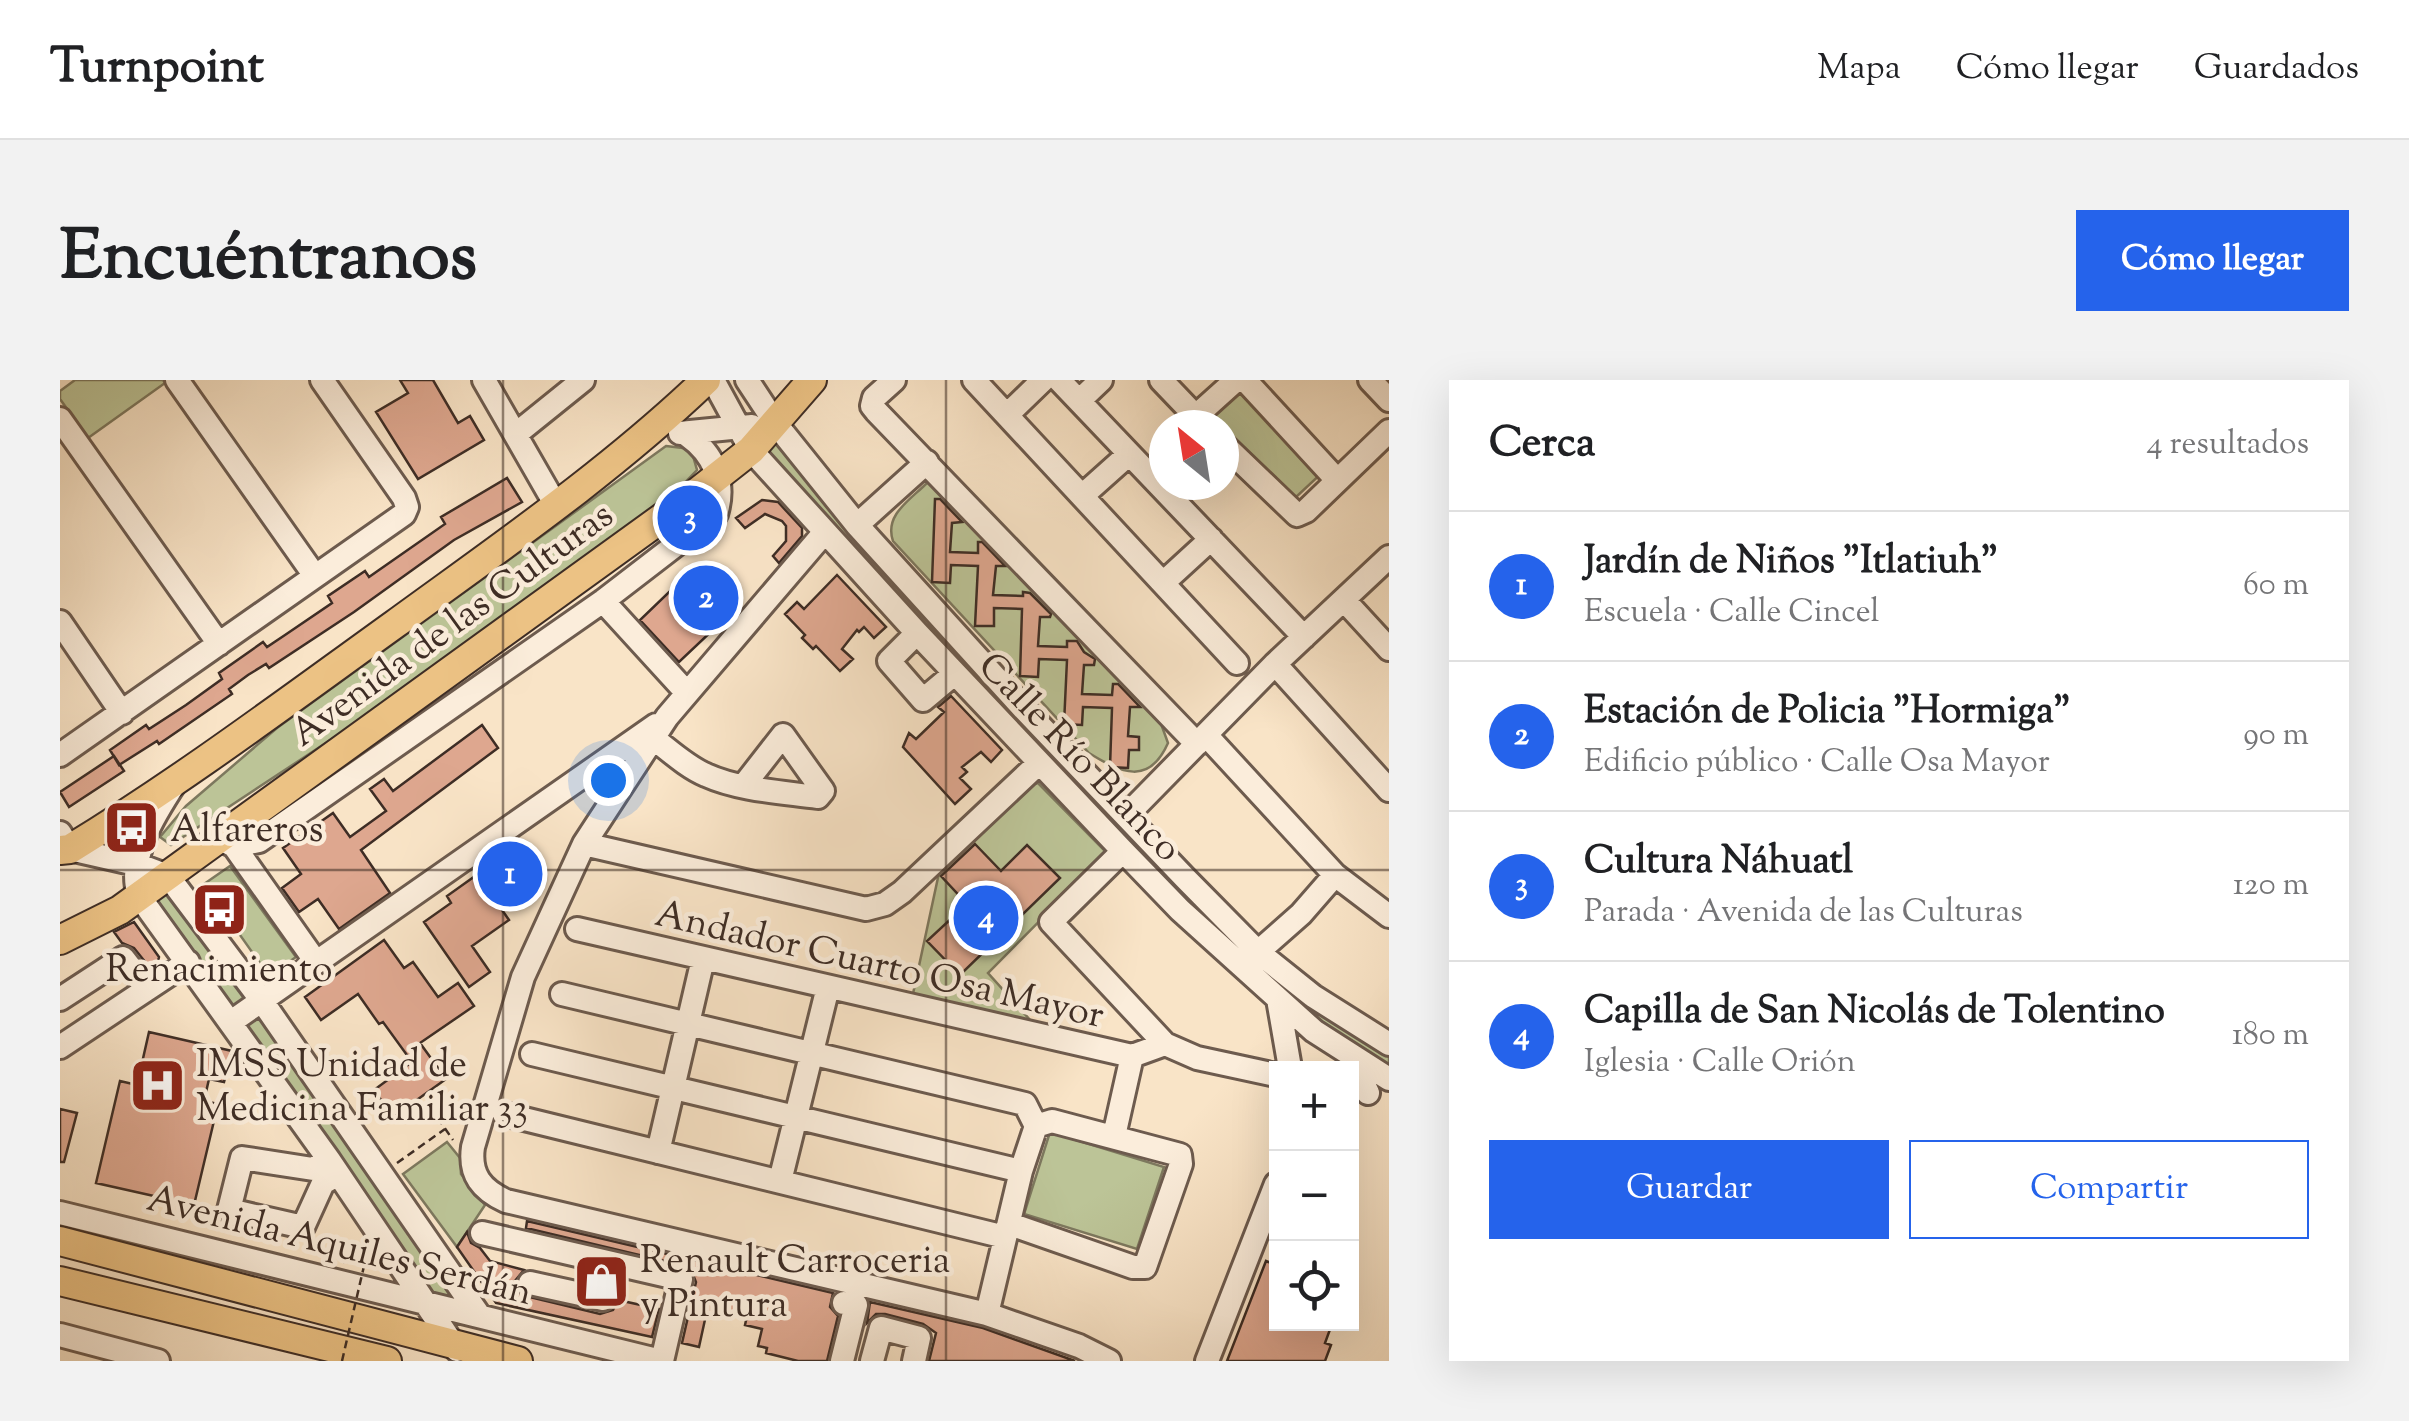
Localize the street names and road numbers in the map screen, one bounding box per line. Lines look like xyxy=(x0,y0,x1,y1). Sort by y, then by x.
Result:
street label: Avenida de las Culturas xyxy=(281,491,626,762)
street label: Calle Río Blanco xyxy=(964,642,1192,876)
street label: Andador Cuarto Osa Mayor xyxy=(649,889,1109,1045)
street label: Avenida Aquiles Serdán xyxy=(141,1174,537,1322)

